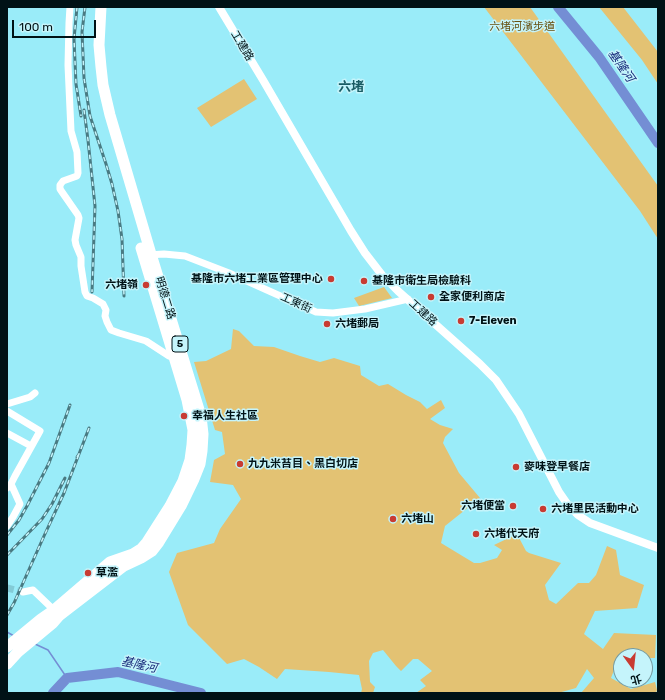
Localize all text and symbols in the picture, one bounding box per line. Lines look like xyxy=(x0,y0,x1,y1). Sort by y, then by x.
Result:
scale bar xyxy=(14,12,98,38)
text: 100 m xyxy=(19,20,53,34)
park label: 六堵河濱步道 xyxy=(489,20,555,34)
street label: 工建路 xyxy=(228,28,256,64)
water label: 基隆河 xyxy=(605,47,637,85)
district label: 六堵 xyxy=(338,79,364,95)
place label: 基隆市六堵工業區管理中心 xyxy=(191,272,323,286)
marker: 基隆市六堵工業區管理中心 xyxy=(326,274,336,284)
place label: 基隆市衛生局檢驗科 xyxy=(372,274,471,288)
street label: 明德二路 xyxy=(152,275,178,321)
marker: 基隆市衛生局檢驗科 xyxy=(359,276,369,286)
place label: 六堵嶺 xyxy=(105,278,138,292)
marker: 六堵嶺 xyxy=(141,280,151,290)
street label: 工東街 xyxy=(278,290,314,316)
place label: 全家便利商店 xyxy=(439,290,505,304)
marker: 全家便利商店 xyxy=(426,292,436,302)
street label: 工建路 xyxy=(406,297,440,329)
place label: 7-Eleven xyxy=(469,314,517,328)
marker: 7-Eleven xyxy=(456,316,466,326)
place label: 六堵郵局 xyxy=(335,317,379,331)
marker: 六堵郵局 xyxy=(322,319,332,329)
road number: 5 xyxy=(172,336,188,352)
place label: 幸福人生社區 xyxy=(192,409,258,423)
marker: 幸福人生社區 xyxy=(179,411,189,421)
place label: 九九米苔目、黑白切店 xyxy=(248,457,358,471)
marker: 九九米苔目、黑白切店 xyxy=(235,459,245,469)
place label: 麥味登早餐店 xyxy=(524,460,590,474)
marker: 麥味登早餐店 xyxy=(511,462,521,472)
place label: 六堵便當 xyxy=(461,499,505,513)
marker: 六堵便當 xyxy=(508,501,518,511)
place label: 六堵里民活動中心 xyxy=(551,502,639,516)
marker: 六堵里民活動中心 xyxy=(538,504,548,514)
place label: 六堵山 xyxy=(401,512,434,526)
marker: 六堵山 xyxy=(388,514,398,524)
place label: 六堵代天府 xyxy=(484,527,539,541)
marker: 六堵代天府 xyxy=(471,529,481,539)
place label: 草濫 xyxy=(96,566,118,580)
marker: 草濫 xyxy=(83,568,93,578)
north arrow xyxy=(613,648,653,688)
water label: 基隆河 xyxy=(120,654,158,676)
text: 北 xyxy=(629,671,643,687)

